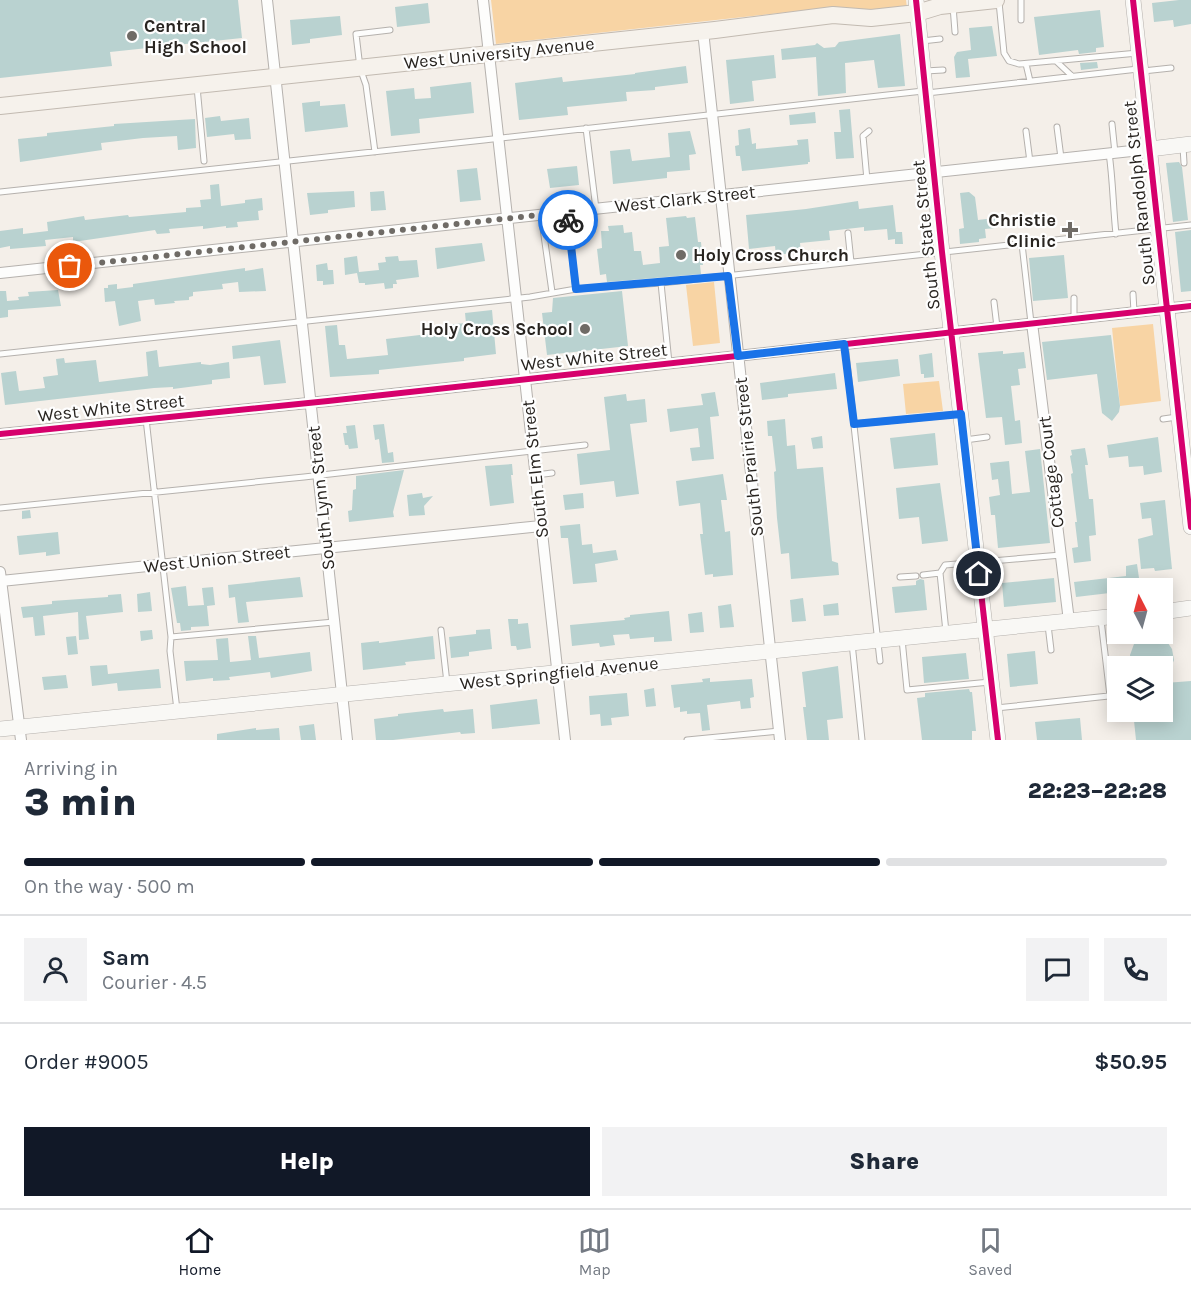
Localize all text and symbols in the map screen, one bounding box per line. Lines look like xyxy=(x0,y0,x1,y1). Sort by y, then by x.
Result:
place label: Central High School xyxy=(144,15,247,58)
marker: Central High School xyxy=(125,29,139,43)
street label: West University Avenue xyxy=(403,32,595,74)
street label: South Randolph Street xyxy=(1118,99,1160,287)
street label: South State Street xyxy=(907,159,945,311)
street label: West Clark Street xyxy=(613,181,757,217)
courier xyxy=(538,190,598,250)
icon: bike xyxy=(552,204,585,237)
place label: Christie Clinic xyxy=(988,209,1056,252)
marker: Christie Clinic xyxy=(1061,221,1079,239)
pin xyxy=(44,240,95,291)
place label: Holy Cross Church xyxy=(693,244,849,266)
marker: Holy Cross Church xyxy=(674,248,688,262)
icon: bag xyxy=(53,249,86,282)
place label: Holy Cross School xyxy=(421,318,573,340)
marker: Holy Cross School xyxy=(578,322,592,336)
street label: West White Street xyxy=(520,338,669,376)
street label: South Prairie Street xyxy=(730,376,768,538)
street label: West White Street xyxy=(37,389,186,427)
street label: South Elm Street xyxy=(517,398,553,539)
street label: Cottage Court xyxy=(1033,414,1069,529)
street label: South Lynn Street xyxy=(302,424,340,571)
street label: West Union Street xyxy=(142,540,292,578)
pin xyxy=(953,548,1004,599)
icon: home xyxy=(962,557,995,590)
north arrow xyxy=(1107,578,1173,644)
map controls xyxy=(1107,578,1173,722)
street label: West Springfield Avenue xyxy=(459,652,659,694)
button: layers xyxy=(1107,656,1173,722)
text: Arriving in xyxy=(24,757,118,780)
text: 22:23–22:28 xyxy=(1028,778,1167,804)
text: 3 min xyxy=(24,779,137,825)
text: On the way · 500 m xyxy=(24,875,195,898)
button: person xyxy=(24,938,87,1001)
button: chat xyxy=(1026,938,1089,1001)
button: phone xyxy=(1104,938,1167,1001)
text: Sam xyxy=(102,945,150,971)
text: Courier · 4.5 xyxy=(102,971,207,994)
text: Order #9005 xyxy=(24,1049,149,1075)
text: $50.95 xyxy=(1094,1049,1167,1075)
button: Help xyxy=(24,1127,590,1196)
button: Share xyxy=(602,1127,1167,1196)
tab: Home xyxy=(179,1224,221,1279)
tab: Map xyxy=(578,1224,611,1279)
tab: Saved xyxy=(968,1224,1012,1279)

